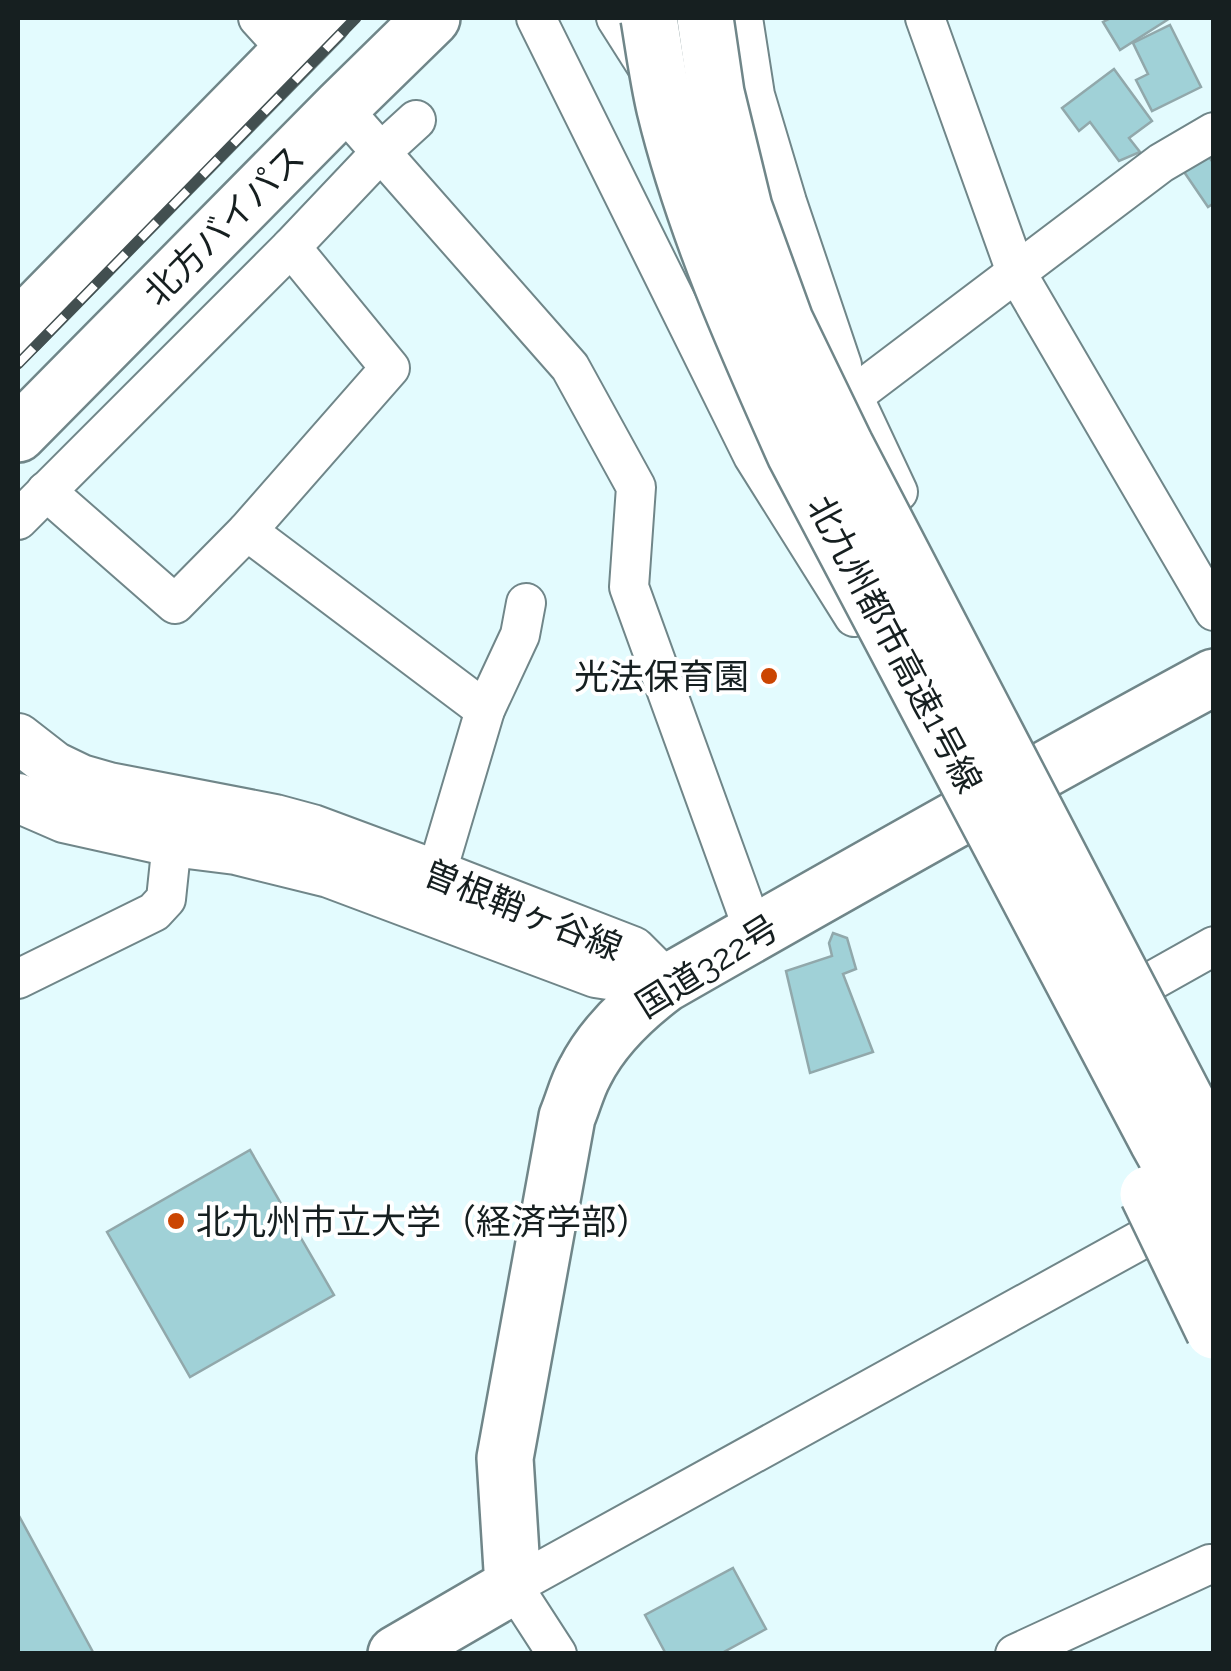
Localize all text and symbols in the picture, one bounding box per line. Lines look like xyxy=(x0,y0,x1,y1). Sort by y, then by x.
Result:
street label: 北方バイパス xyxy=(136,137,312,313)
street label: 北九州都市高速1号線 xyxy=(799,489,991,799)
place label: 光法保育園 xyxy=(574,656,749,697)
marker: 光法保育園 xyxy=(758,665,780,687)
street label: 曽根鞘ヶ谷線 xyxy=(418,852,628,968)
street label: 国道322号 xyxy=(628,906,786,1026)
place label: 北九州市立大学（経済学部） xyxy=(196,1201,651,1242)
marker: 北九州市立大学（経済学部） xyxy=(165,1210,187,1232)

